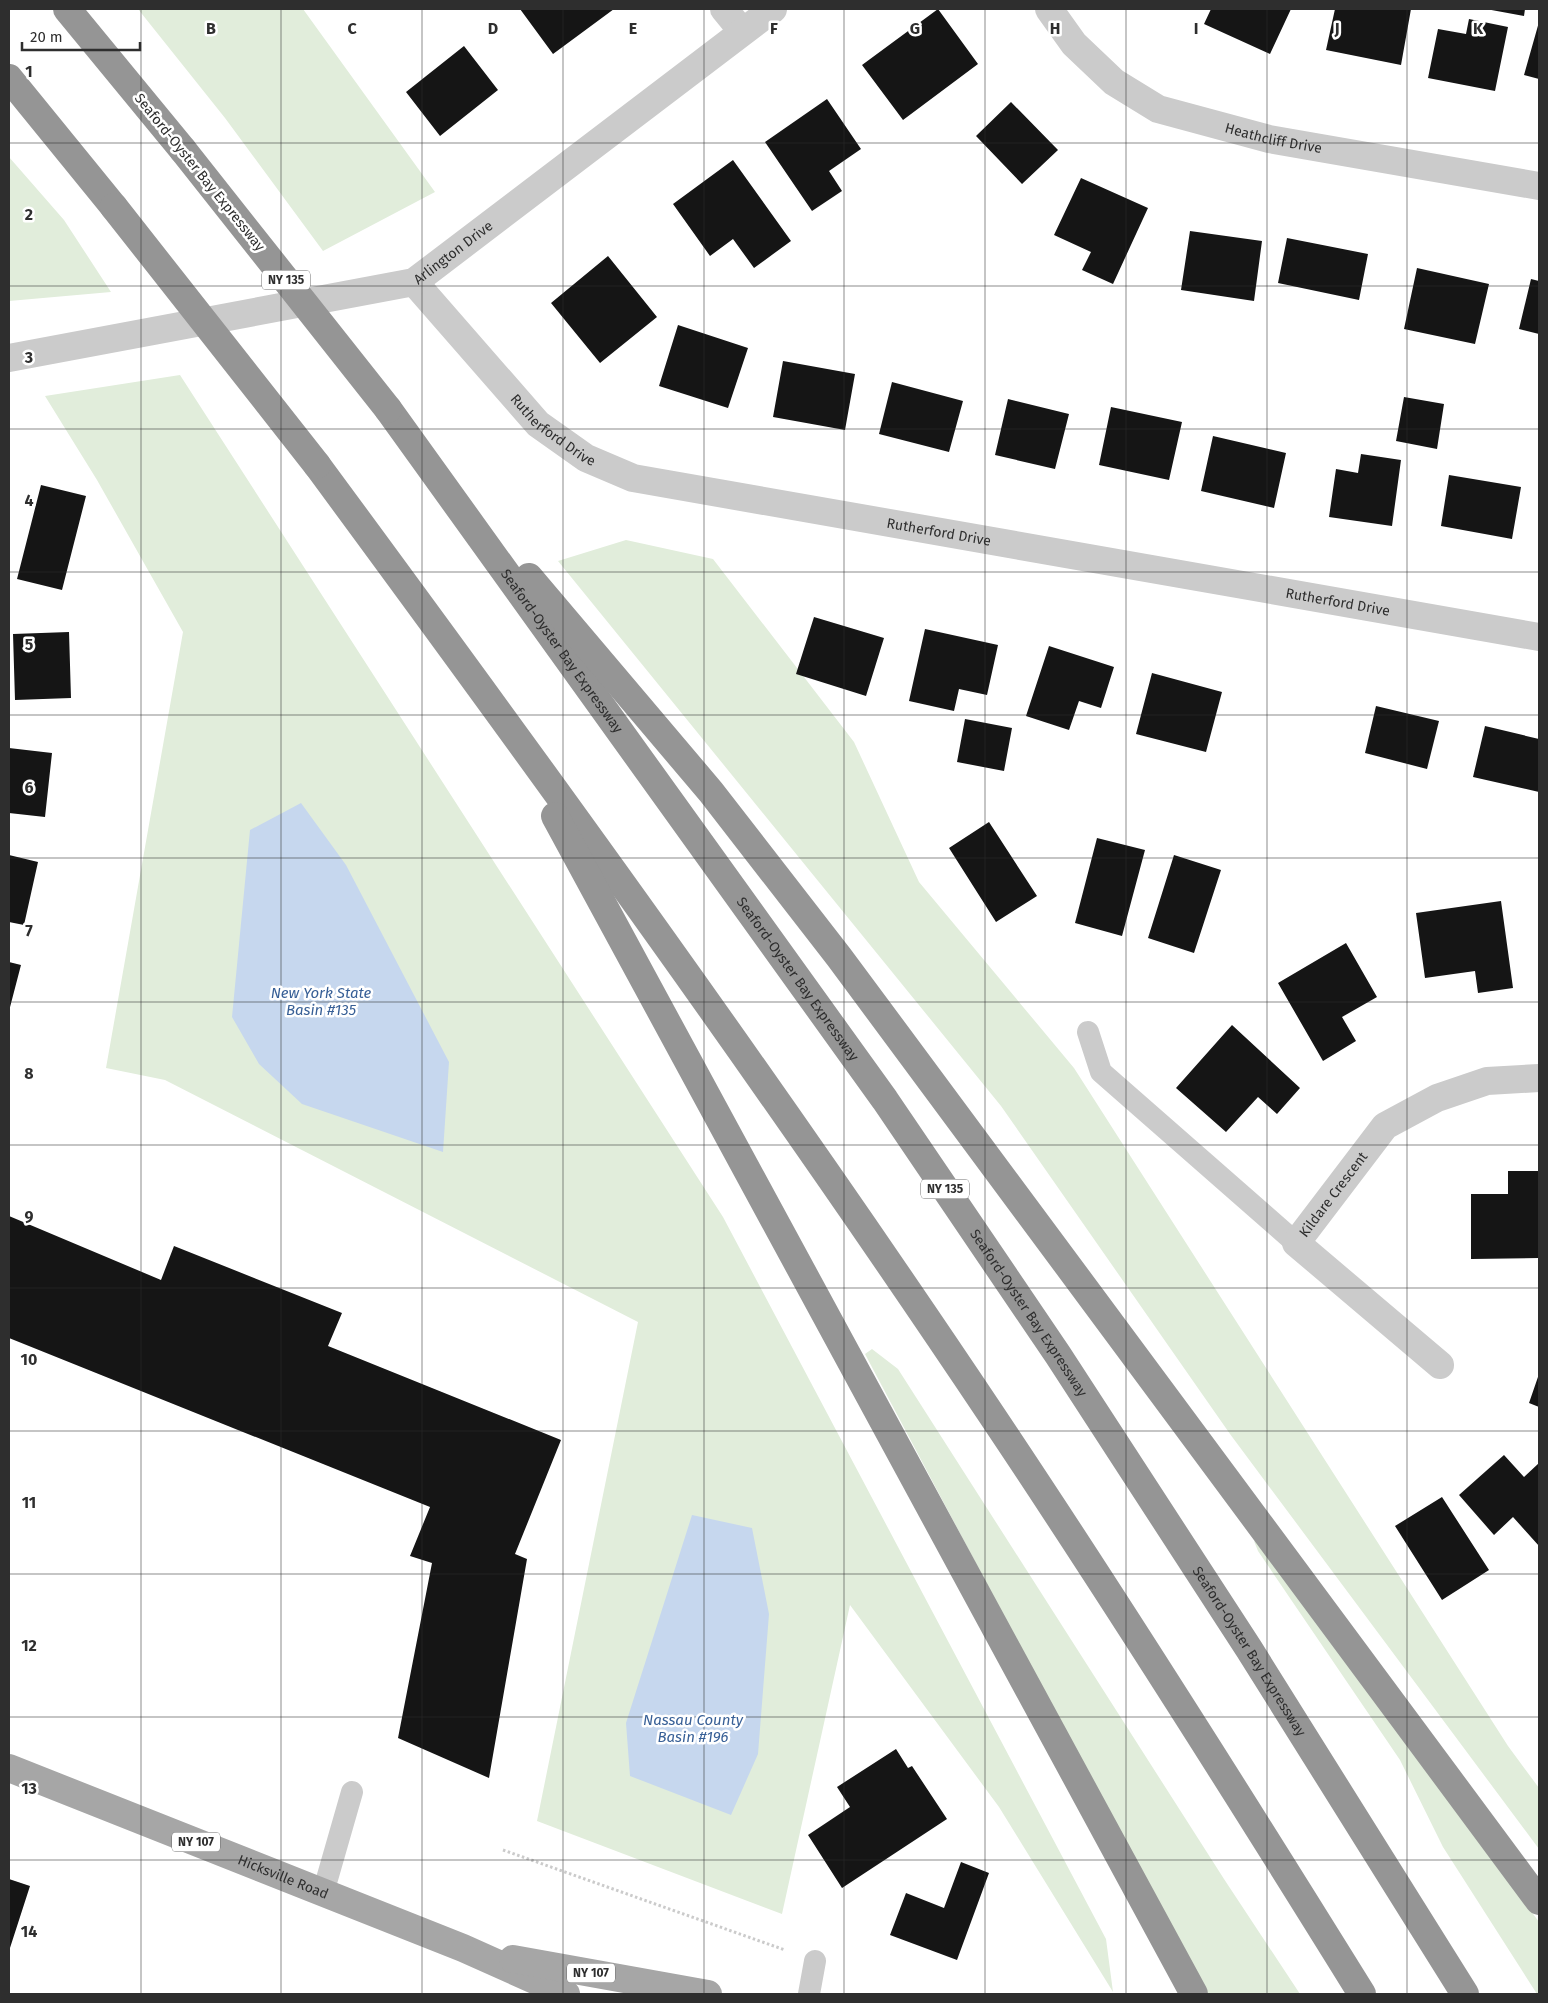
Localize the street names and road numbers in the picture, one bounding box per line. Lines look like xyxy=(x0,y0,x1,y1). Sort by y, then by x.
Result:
street label: Seaford-Oyster Bay Expressway xyxy=(131,90,269,255)
street label: Heathcliff Drive xyxy=(1223,119,1323,157)
street label: Arlington Drive xyxy=(410,217,496,288)
road number: NY 135 xyxy=(262,270,310,290)
street label: Rutherford Drive xyxy=(507,391,598,470)
street label: Rutherford Drive xyxy=(885,515,992,550)
street label: Seaford-Oyster Bay Expressway xyxy=(497,566,626,737)
street label: Rutherford Drive xyxy=(1284,585,1391,620)
street label: Seaford-Oyster Bay Expressway xyxy=(733,894,862,1065)
street label: Kildare Crescent xyxy=(1296,1148,1372,1241)
road number: NY 135 xyxy=(921,1180,969,1198)
street label: Seaford-Oyster Bay Expressway xyxy=(966,1226,1091,1400)
street label: Seaford-Oyster Bay Expressway xyxy=(1189,1563,1309,1740)
road number: NY 107 xyxy=(172,1832,220,1851)
street label: Hicksville Road xyxy=(235,1852,331,1903)
road number: NY 107 xyxy=(567,1964,615,1982)

